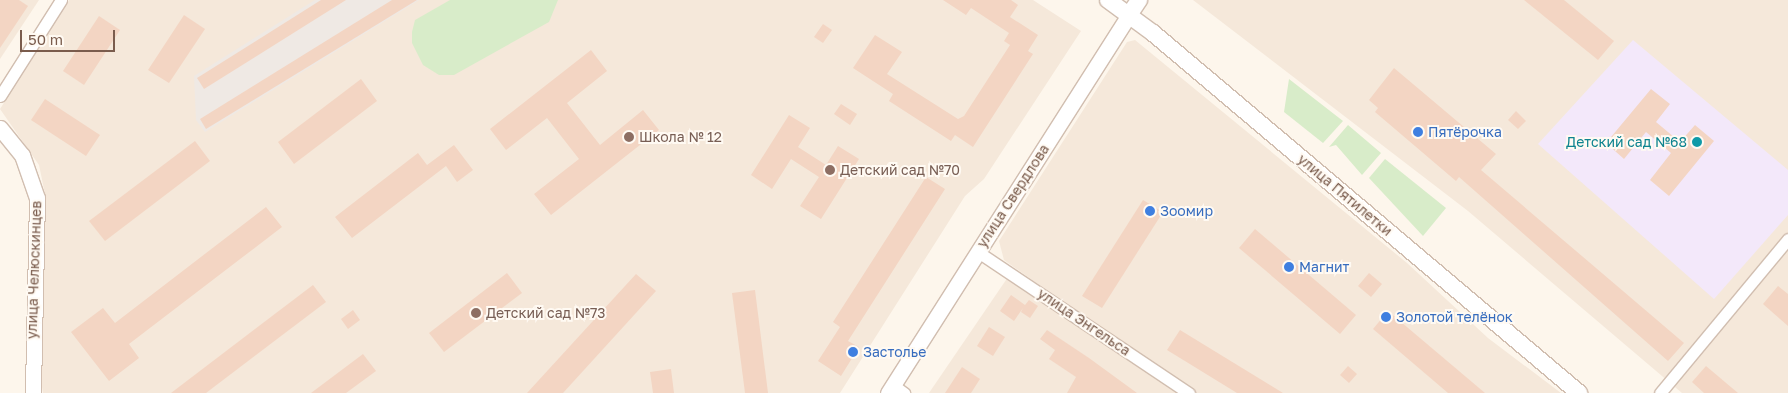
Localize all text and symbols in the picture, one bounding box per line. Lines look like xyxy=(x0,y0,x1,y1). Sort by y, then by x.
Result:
scale bar xyxy=(22,20,118,52)
text: 50 m xyxy=(28,30,63,48)
place label: Пятёрочка xyxy=(1428,124,1502,140)
marker: Пятёрочка xyxy=(1412,126,1424,138)
place label: Школа № 12 xyxy=(639,129,722,145)
marker: Школа № 12 xyxy=(623,131,635,143)
place label: Детский сад №68 xyxy=(1566,134,1687,150)
marker: Детский сад №68 xyxy=(1691,136,1703,148)
street label: улица Свердлова xyxy=(973,141,1053,251)
street label: улица Пятилетки xyxy=(1294,151,1396,239)
place label: Детский сад №70 xyxy=(840,162,960,178)
marker: Детский сад №70 xyxy=(824,164,836,176)
street label: улица Челюскинцев xyxy=(23,201,45,339)
place label: Зоомир xyxy=(1160,203,1213,219)
marker: Зоомир xyxy=(1144,205,1156,217)
place label: Магнит xyxy=(1299,259,1349,275)
marker: Магнит xyxy=(1283,261,1295,273)
street label: улица Энгельса xyxy=(1035,285,1133,359)
place label: Детский сад №73 xyxy=(486,305,605,321)
marker: Детский сад №73 xyxy=(470,307,482,319)
place label: Золотой телёнок xyxy=(1396,309,1513,325)
marker: Золотой телёнок xyxy=(1380,311,1392,323)
place label: Застолье xyxy=(863,344,926,360)
marker: Застолье xyxy=(847,346,859,358)

